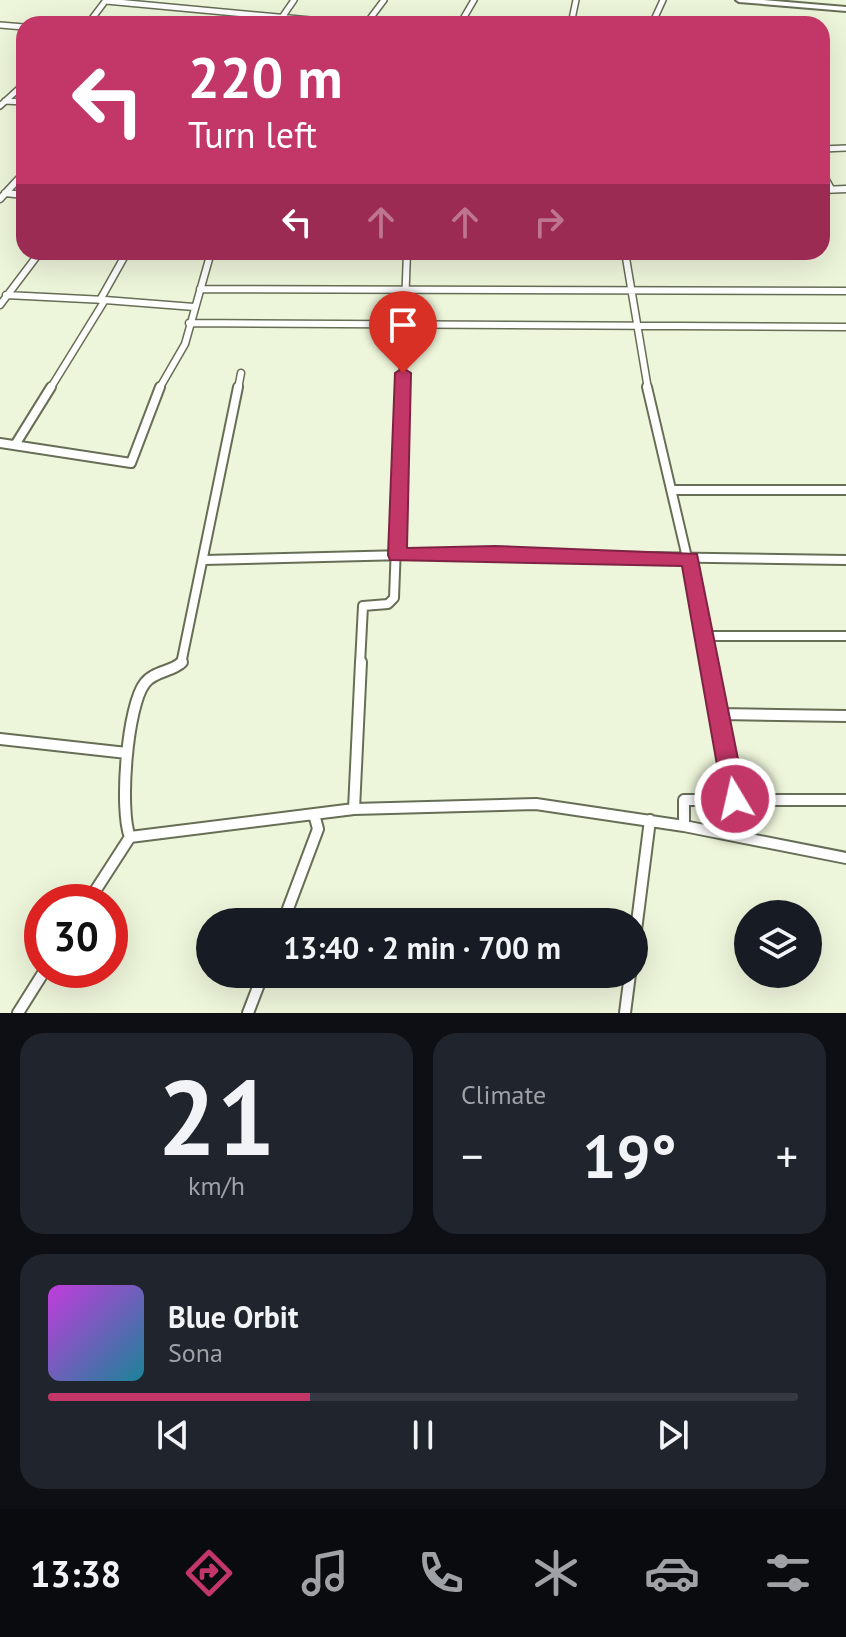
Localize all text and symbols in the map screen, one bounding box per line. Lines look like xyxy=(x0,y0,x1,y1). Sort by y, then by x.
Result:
text: 220 m xyxy=(188,41,343,113)
icon: left xyxy=(56,48,160,152)
text: Turn left xyxy=(188,111,317,158)
icon: left xyxy=(275,200,319,244)
icon: ahead xyxy=(359,200,403,244)
icon: ahead xyxy=(443,200,487,244)
icon: right xyxy=(527,200,571,244)
pin xyxy=(369,291,437,373)
icon: arrive xyxy=(381,303,425,347)
position arrow xyxy=(693,757,777,841)
speed limit sign: 30 xyxy=(24,884,128,988)
map controls xyxy=(734,900,822,988)
button: layers xyxy=(734,900,822,988)
text: 13:40 · 2 min · 700 m xyxy=(283,928,561,967)
text: 21 xyxy=(158,1049,275,1184)
text: Climate xyxy=(461,1078,546,1111)
text: 19° xyxy=(582,1117,677,1195)
text: − xyxy=(461,1127,483,1184)
text: + xyxy=(776,1127,798,1184)
text: km/h xyxy=(188,1169,245,1202)
text: Blue Orbit xyxy=(168,1297,298,1336)
text: Sona xyxy=(168,1336,223,1369)
icon: previous xyxy=(151,1413,195,1457)
icon: pause xyxy=(401,1413,445,1457)
icon: next xyxy=(651,1413,695,1457)
icon: directions xyxy=(181,1545,237,1601)
icon: music xyxy=(297,1545,353,1601)
icon: phone xyxy=(413,1545,469,1601)
icon: climate xyxy=(528,1545,584,1601)
icon: car xyxy=(644,1545,700,1601)
icon: filters xyxy=(760,1545,816,1601)
text: 13:38 xyxy=(30,1550,121,1597)

